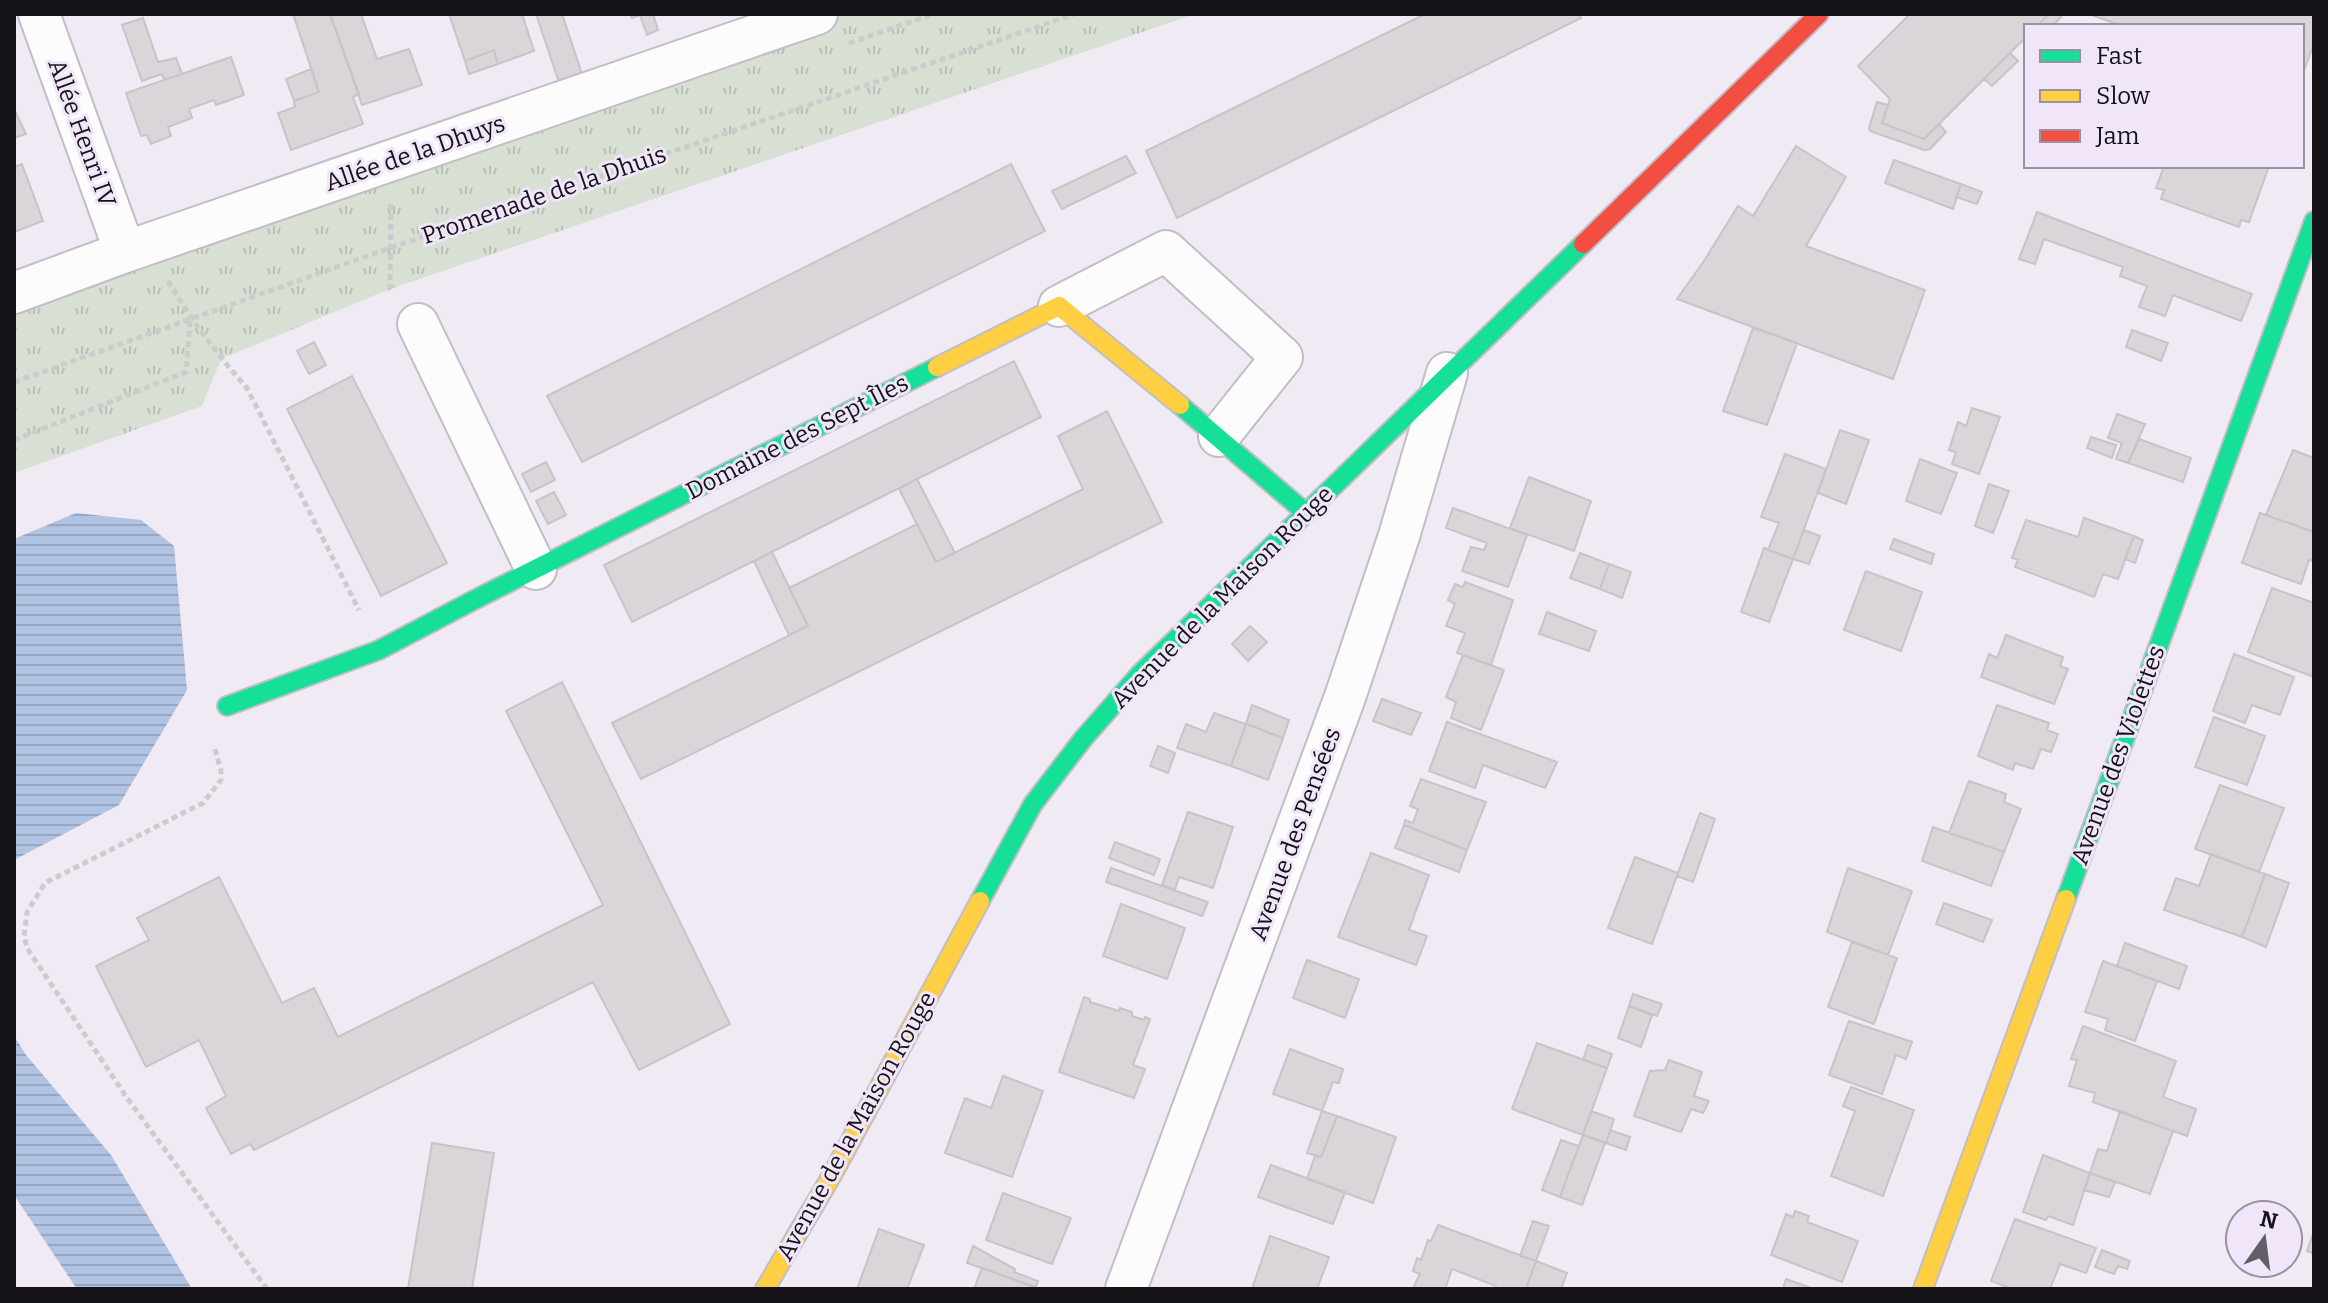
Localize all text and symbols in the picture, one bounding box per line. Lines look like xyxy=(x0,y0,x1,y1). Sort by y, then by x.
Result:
legend xyxy=(2024,24,2304,168)
text: Fast xyxy=(2096,42,2142,70)
street label: Allée Henri IV xyxy=(42,55,122,211)
text: Slow xyxy=(2096,82,2151,110)
street label: Allée de la Dhuys xyxy=(321,109,509,197)
text: Jam xyxy=(2095,122,2140,150)
street label: Promenade de la Dhuis xyxy=(418,140,670,250)
street label: Domaine des Sept Îles xyxy=(681,369,913,505)
street label: Avenue de la Maison Rouge xyxy=(1105,480,1339,714)
street label: Avenue des Violettes xyxy=(2065,642,2171,868)
street label: Avenue des Pensées xyxy=(1243,724,1347,944)
street label: Avenue de la Maison Rouge xyxy=(770,987,942,1265)
north arrow xyxy=(2224,1199,2304,1279)
text: N xyxy=(2257,1205,2280,1235)

